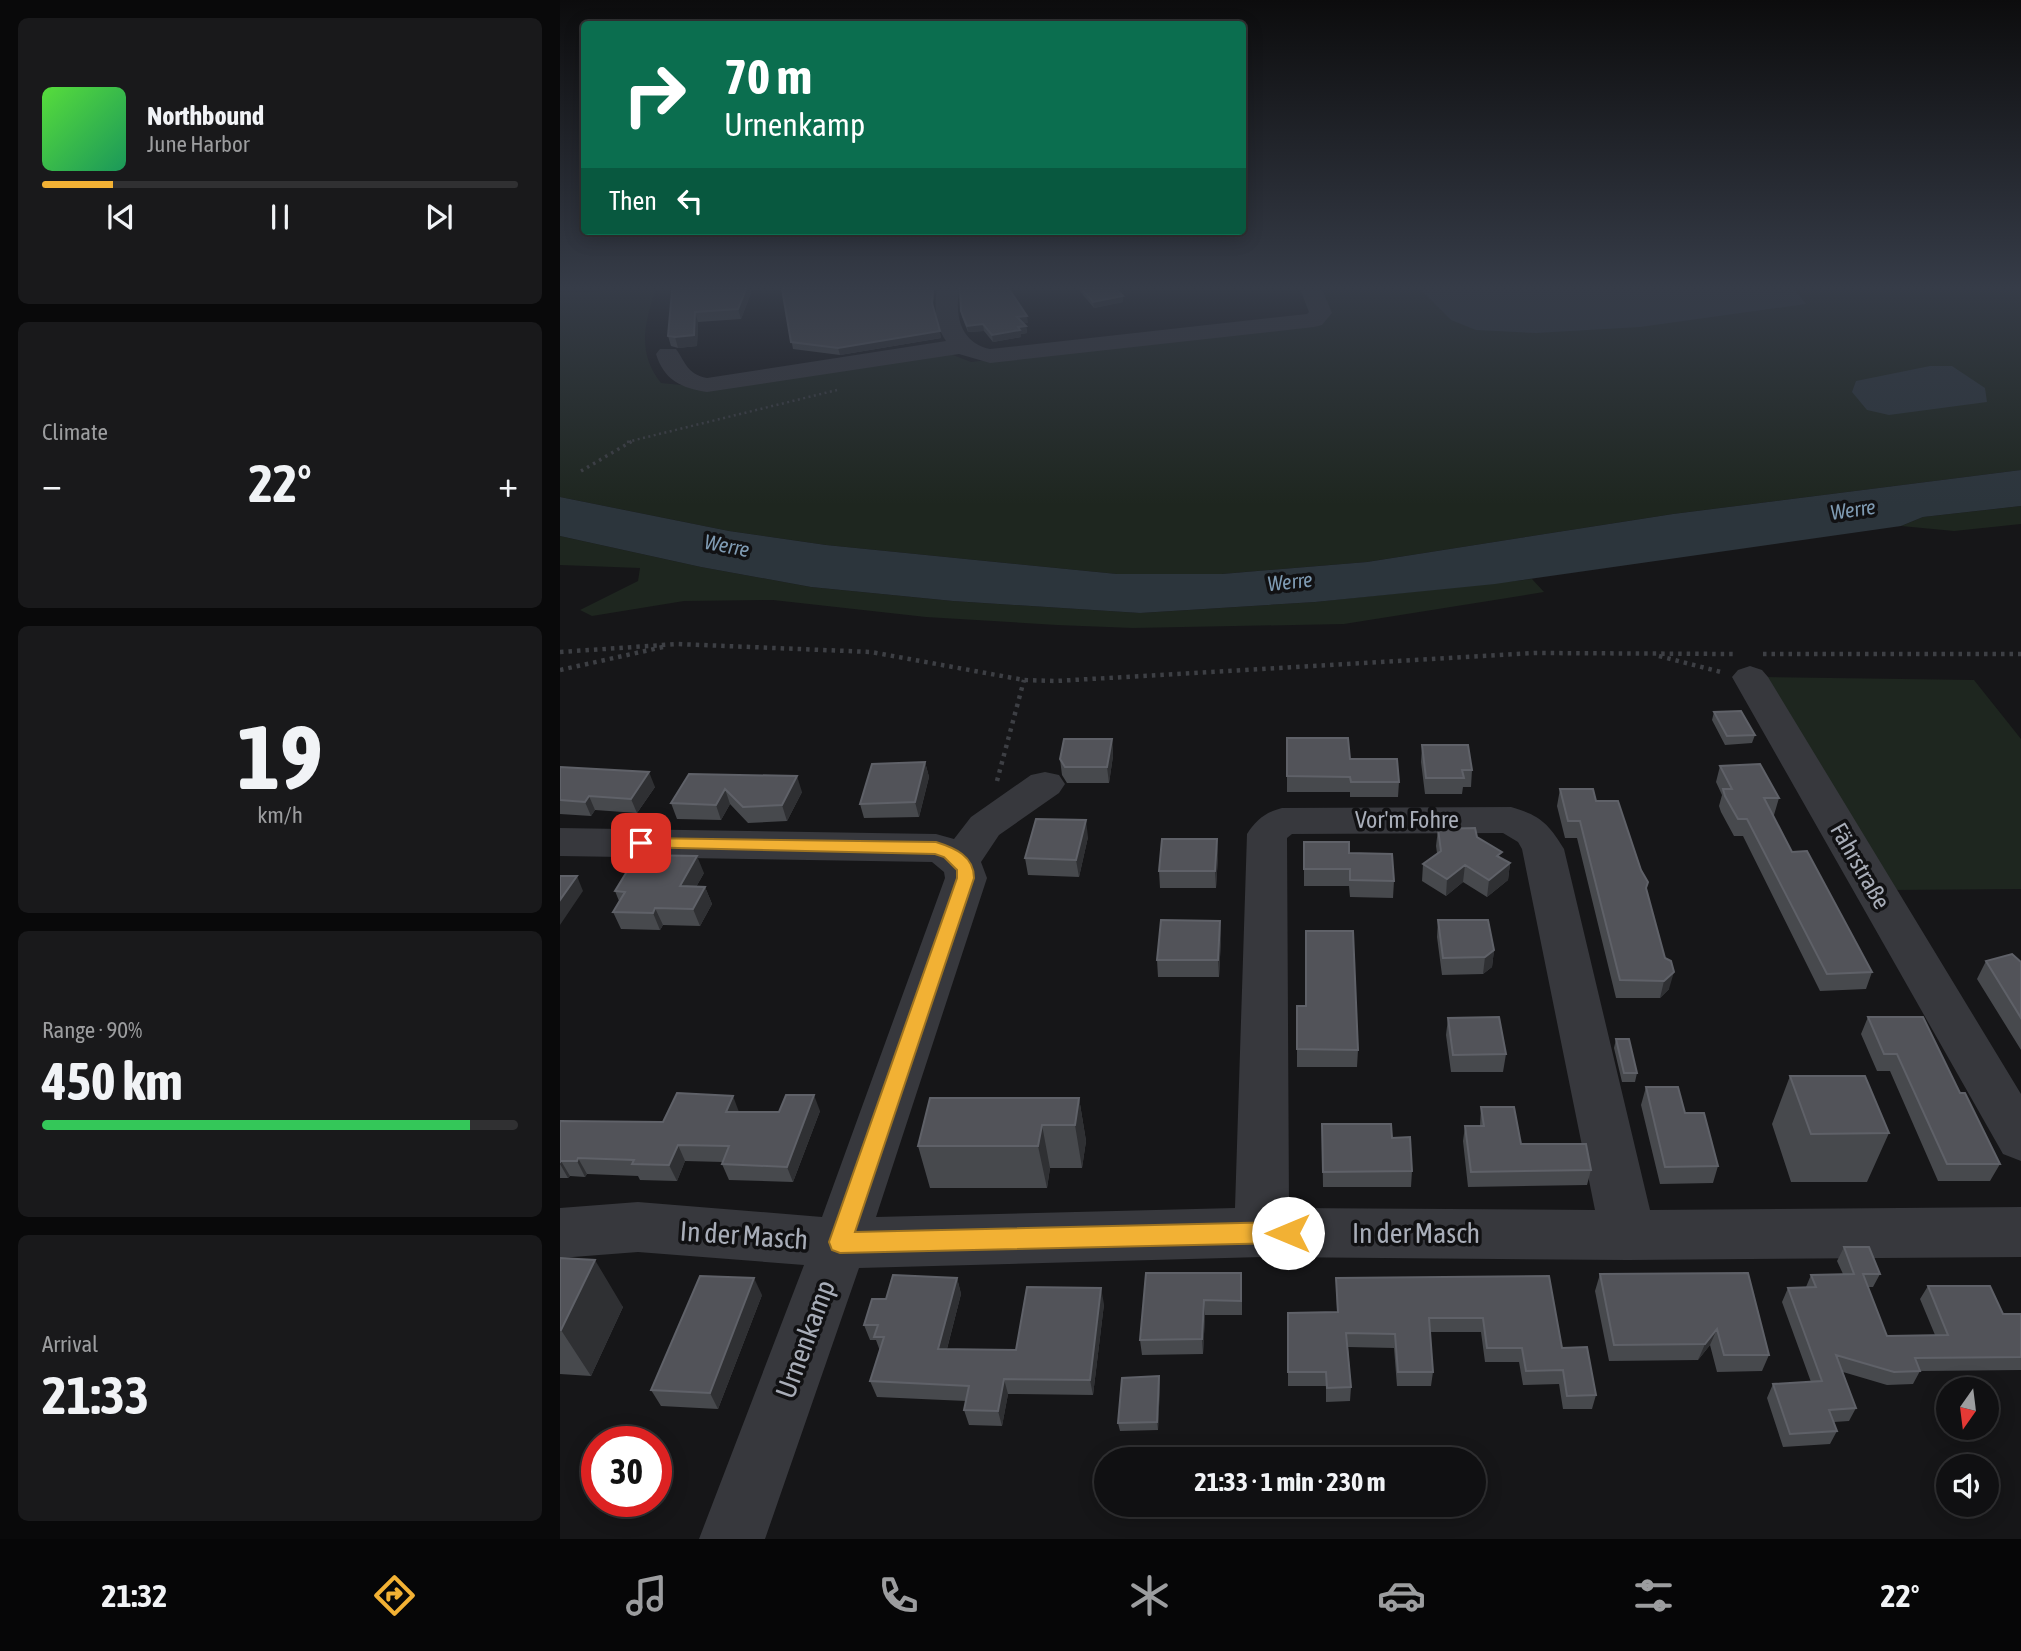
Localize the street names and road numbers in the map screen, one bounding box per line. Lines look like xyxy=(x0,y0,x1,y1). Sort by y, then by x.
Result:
street label: Vor'm Fohre xyxy=(1355,806,1459,833)
street label: Fährstraße xyxy=(1825,818,1896,913)
street label: In der Masch xyxy=(679,1215,809,1255)
street label: In der Masch xyxy=(1352,1217,1480,1249)
street label: Urnenkamp xyxy=(769,1276,841,1402)

